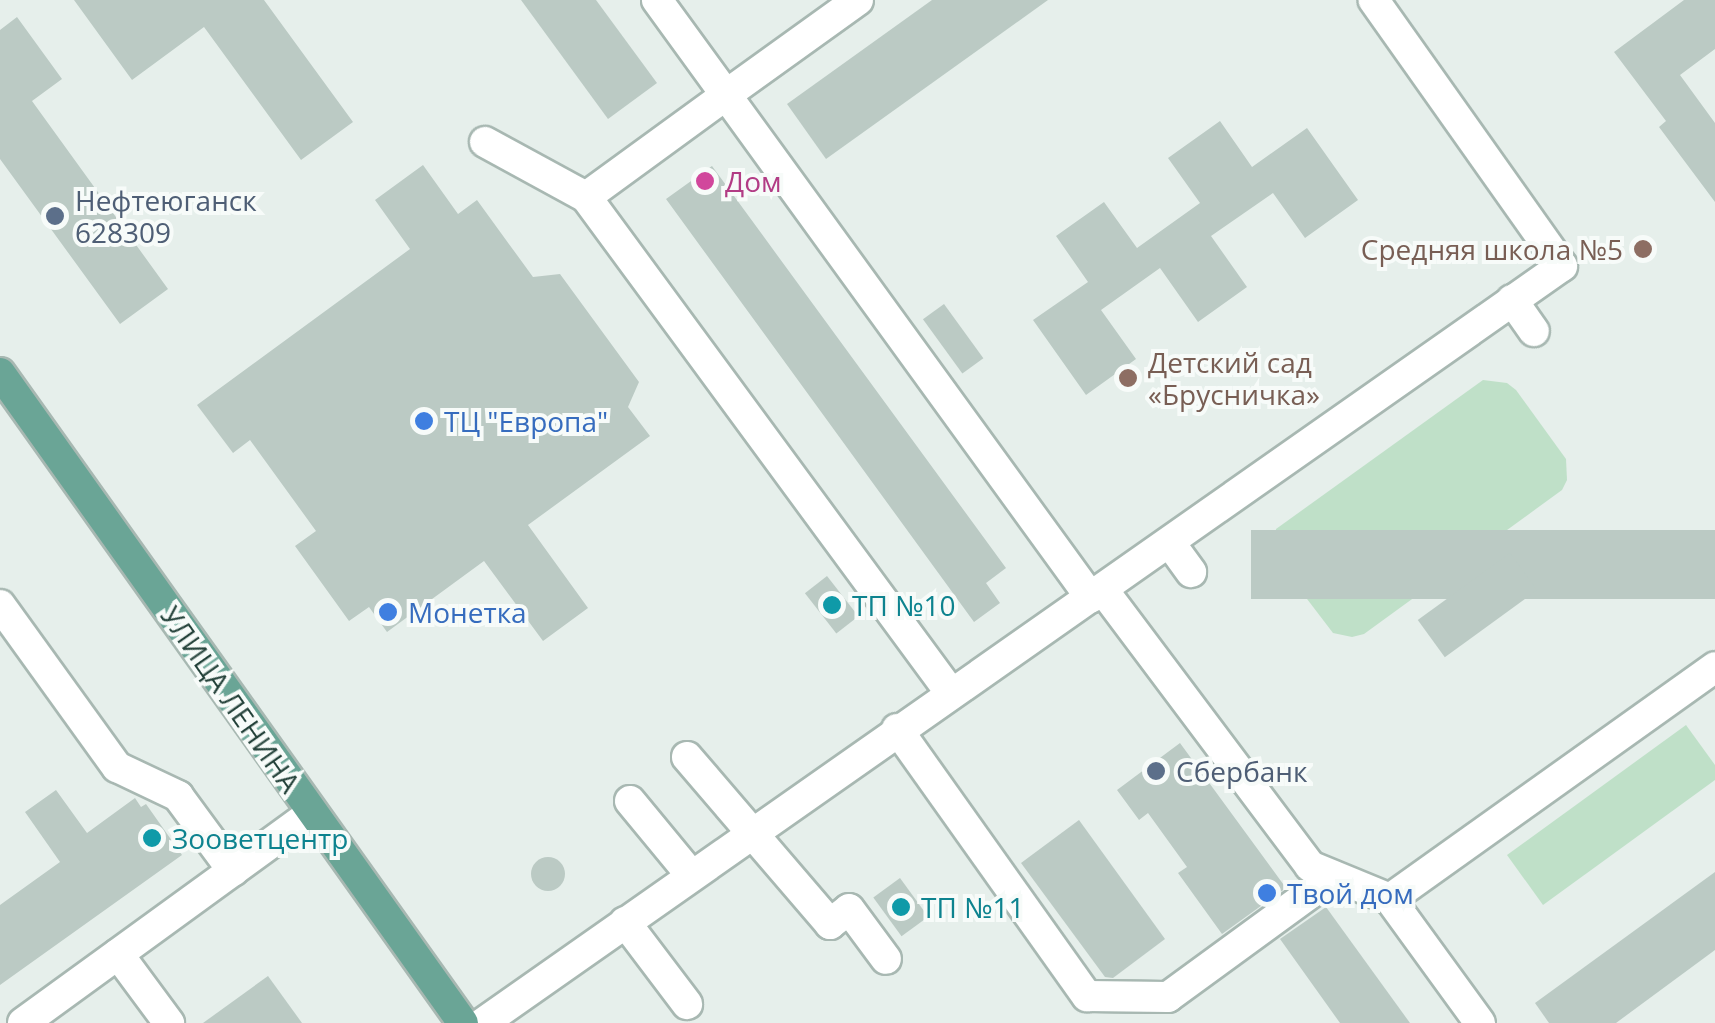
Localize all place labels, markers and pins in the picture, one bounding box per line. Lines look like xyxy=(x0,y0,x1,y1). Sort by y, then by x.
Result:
place label: Дом xyxy=(725,164,782,198)
marker: Дом xyxy=(694,170,716,192)
place label: Нефтеюганск 628309 xyxy=(75,183,257,249)
marker: Нефтеюганск 628309 xyxy=(44,205,66,227)
place label: Средняя школа №5 xyxy=(1361,232,1623,266)
marker: Средняя школа №5 xyxy=(1632,238,1654,260)
place label: Детский сад «Брусничка» xyxy=(1148,345,1320,411)
marker: Детский сад «Брусничка» xyxy=(1117,367,1139,389)
place label: ТЦ "Европа" xyxy=(444,404,608,438)
marker: ТЦ "Европа" xyxy=(413,410,435,432)
place label: ТП №10 xyxy=(852,588,956,622)
marker: ТП №10 xyxy=(821,594,843,616)
place label: Монетка xyxy=(408,595,527,629)
marker: Монетка xyxy=(377,601,399,623)
place label: Сбербанк xyxy=(1176,754,1308,788)
marker: Сбербанк xyxy=(1145,760,1167,782)
place label: Зооветцентр xyxy=(172,821,348,855)
marker: Зооветцентр xyxy=(141,827,163,849)
place label: Твой дом xyxy=(1287,876,1414,910)
marker: Твой дом xyxy=(1256,882,1278,904)
place label: ТП №11 xyxy=(921,890,1025,924)
marker: ТП №11 xyxy=(890,896,912,918)

